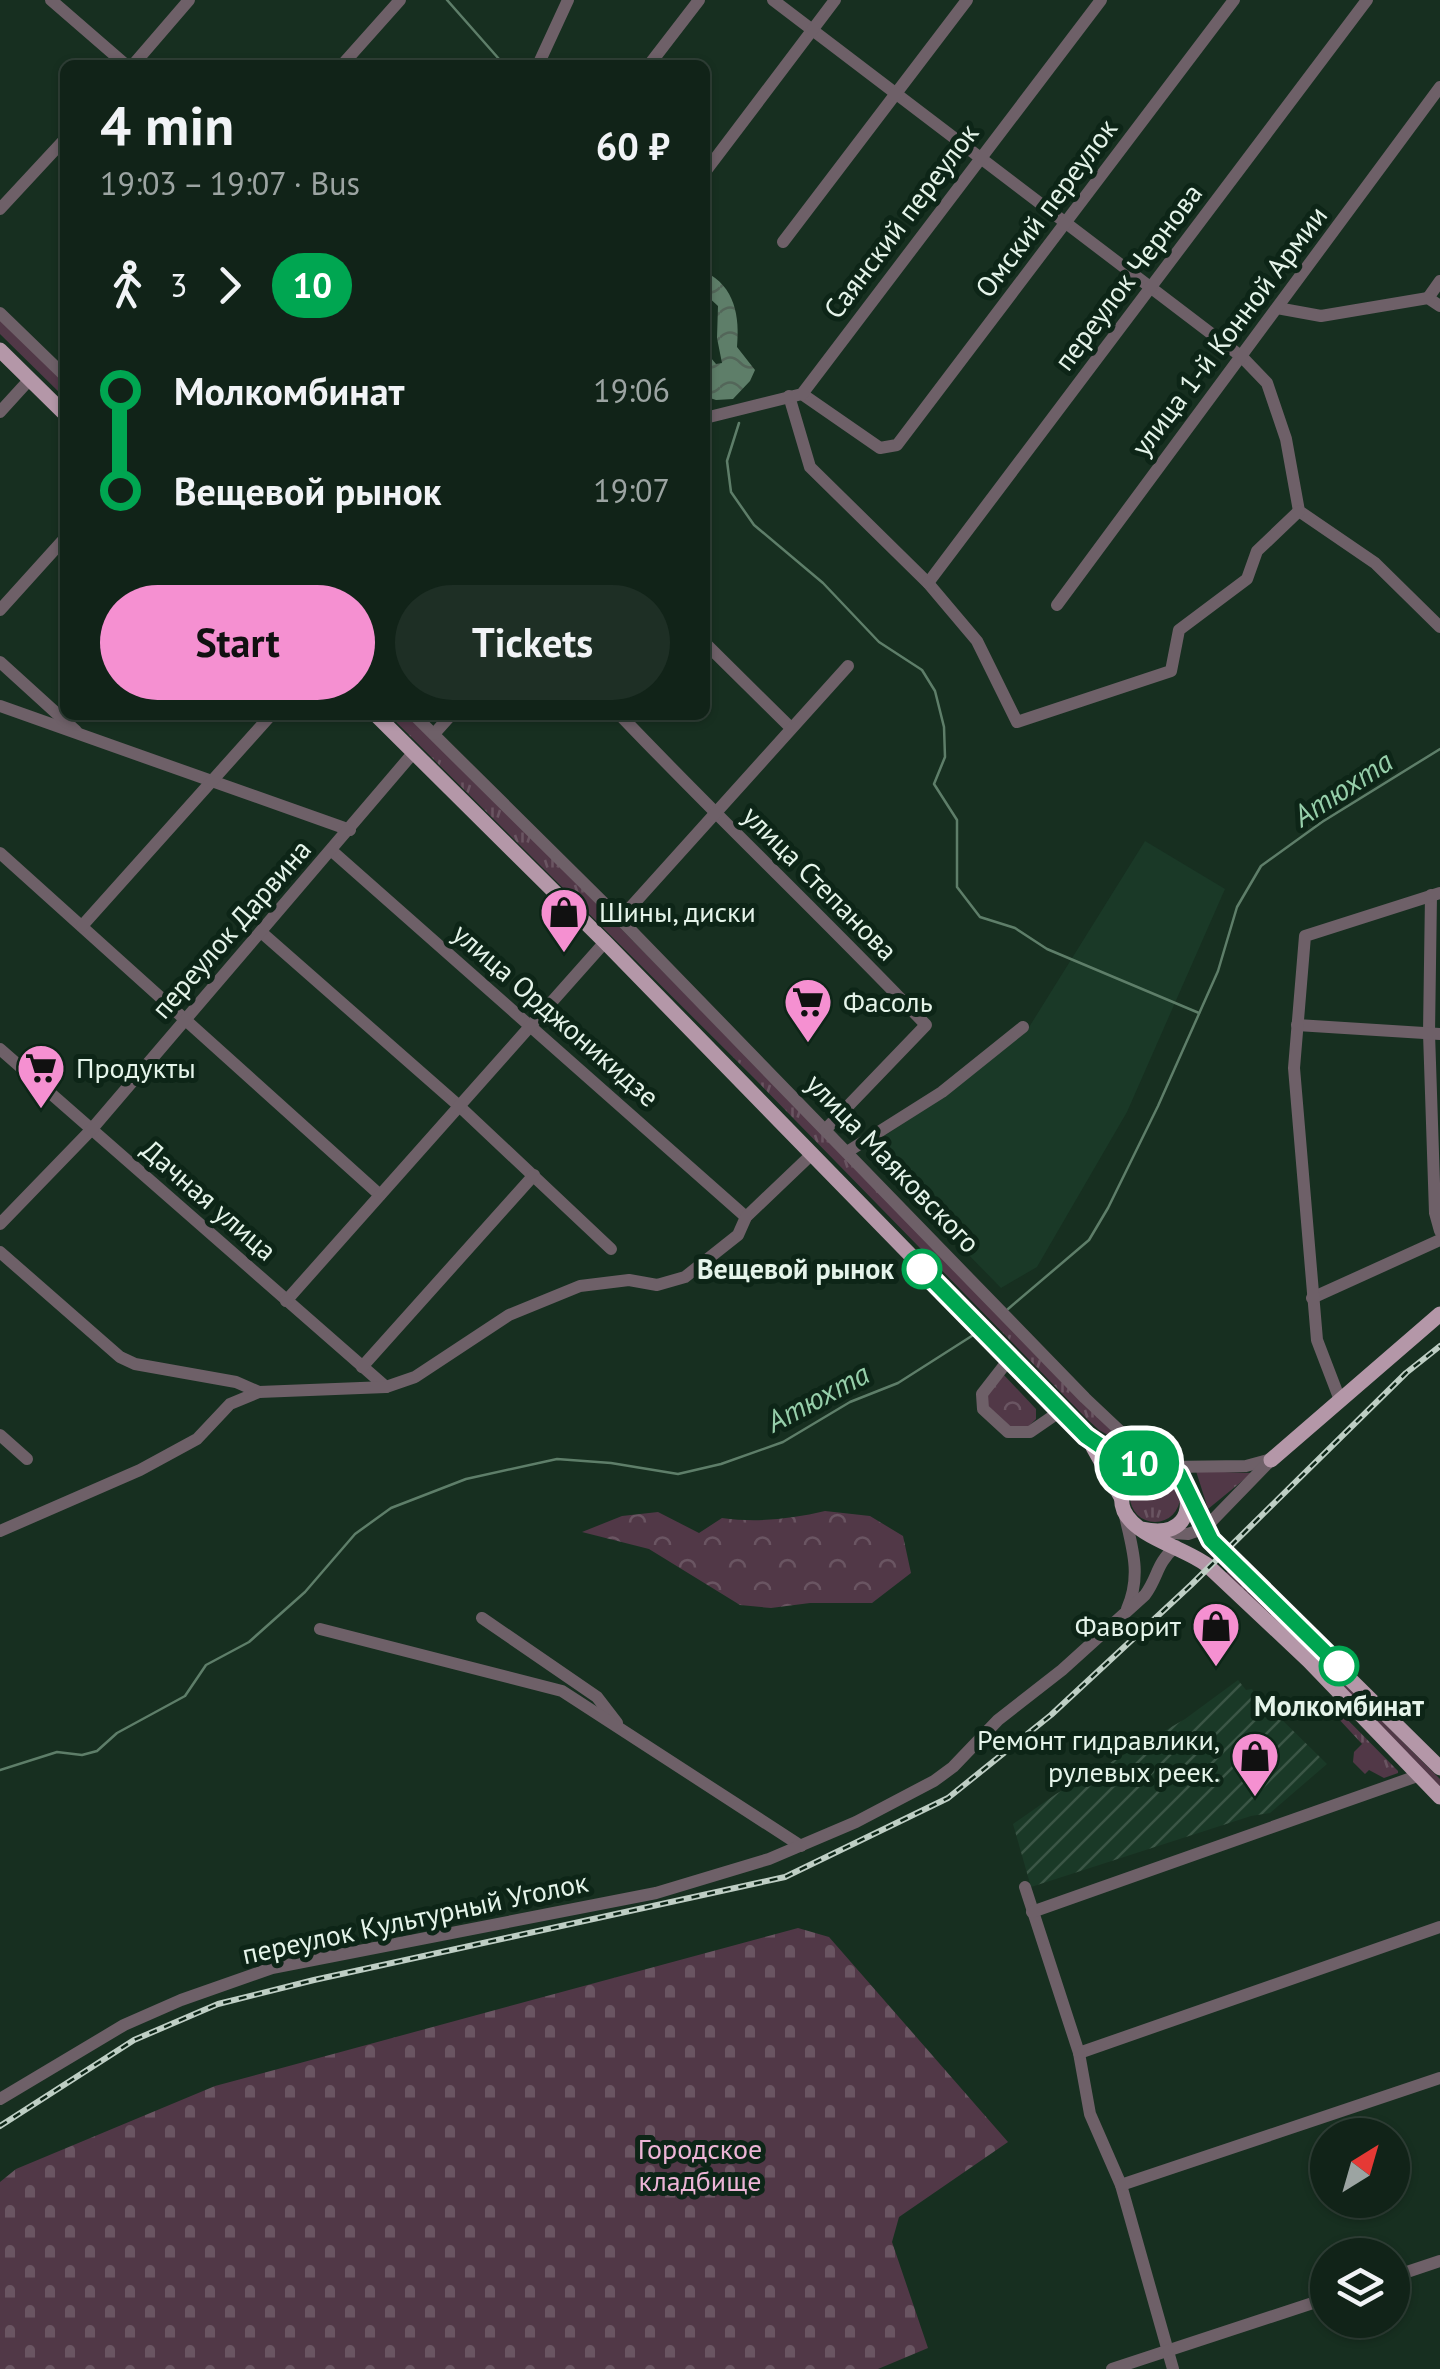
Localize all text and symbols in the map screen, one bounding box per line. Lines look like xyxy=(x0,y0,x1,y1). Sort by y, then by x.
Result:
text: 4 min xyxy=(100,89,234,160)
street label: Омский переулок xyxy=(966,110,1125,304)
street label: Саянский переулок xyxy=(815,115,987,326)
text: 60 ₽ xyxy=(596,121,670,170)
text: 19:03 – 19:07 · Bus xyxy=(100,162,360,204)
street label: переулок Чернова xyxy=(1045,176,1210,378)
street label: улица 1-й Конной Армии xyxy=(1122,198,1335,463)
icon: walk xyxy=(100,258,155,313)
icon: forward xyxy=(202,258,257,313)
text: 10 xyxy=(292,262,332,308)
text: 3 xyxy=(170,264,187,306)
text: Молкомбинат xyxy=(174,366,404,415)
text: 19:06 xyxy=(593,369,670,411)
text: Вещевой рынок xyxy=(174,466,441,515)
text: 19:07 xyxy=(593,469,670,511)
button: Start xyxy=(100,585,375,700)
button: Tickets xyxy=(395,585,670,700)
water label: Атюхта xyxy=(1284,741,1400,835)
street label: улица Степанова xyxy=(735,797,906,968)
street label: переулок Дарвина xyxy=(143,831,319,1026)
shop icon: Шины, диски xyxy=(538,886,590,954)
place label: Шины, диски xyxy=(599,893,756,930)
street label: улица Орджоникидзе xyxy=(445,915,667,1115)
supermarket icon: Фасоль xyxy=(782,976,834,1044)
place label: Фасоль xyxy=(843,983,933,1020)
supermarket icon: Продукты xyxy=(15,1042,67,1110)
place label: Продукты xyxy=(76,1049,196,1086)
street label: улица Маяковского xyxy=(798,1065,989,1260)
street label: Дачная улица xyxy=(134,1131,285,1268)
place label: Вещевой рынок xyxy=(697,1250,894,1287)
marker: Вещевой рынок xyxy=(903,1250,941,1288)
water label: Атюхта xyxy=(758,1353,876,1440)
line badge: 10 xyxy=(1094,1430,1184,1496)
text: 10 xyxy=(1119,1440,1159,1486)
shop icon: Фаворит xyxy=(1190,1600,1242,1668)
place label: Фаворит xyxy=(1075,1607,1182,1644)
marker: Молкомбинат xyxy=(1320,1647,1358,1685)
place label: Молкомбинат xyxy=(1254,1687,1424,1724)
place label: Ремонт гидравлики, рулевых реек. xyxy=(977,1721,1220,1790)
shop icon: Ремонт гидравлики, рулевых реек. xyxy=(1229,1730,1281,1798)
street label: переулок Культурный Уголок xyxy=(239,1863,592,1972)
north arrow xyxy=(1310,2118,1410,2218)
map controls xyxy=(1310,2118,1410,2338)
park label: Городское кладбище xyxy=(638,2130,762,2199)
button: layers xyxy=(1310,2238,1410,2338)

